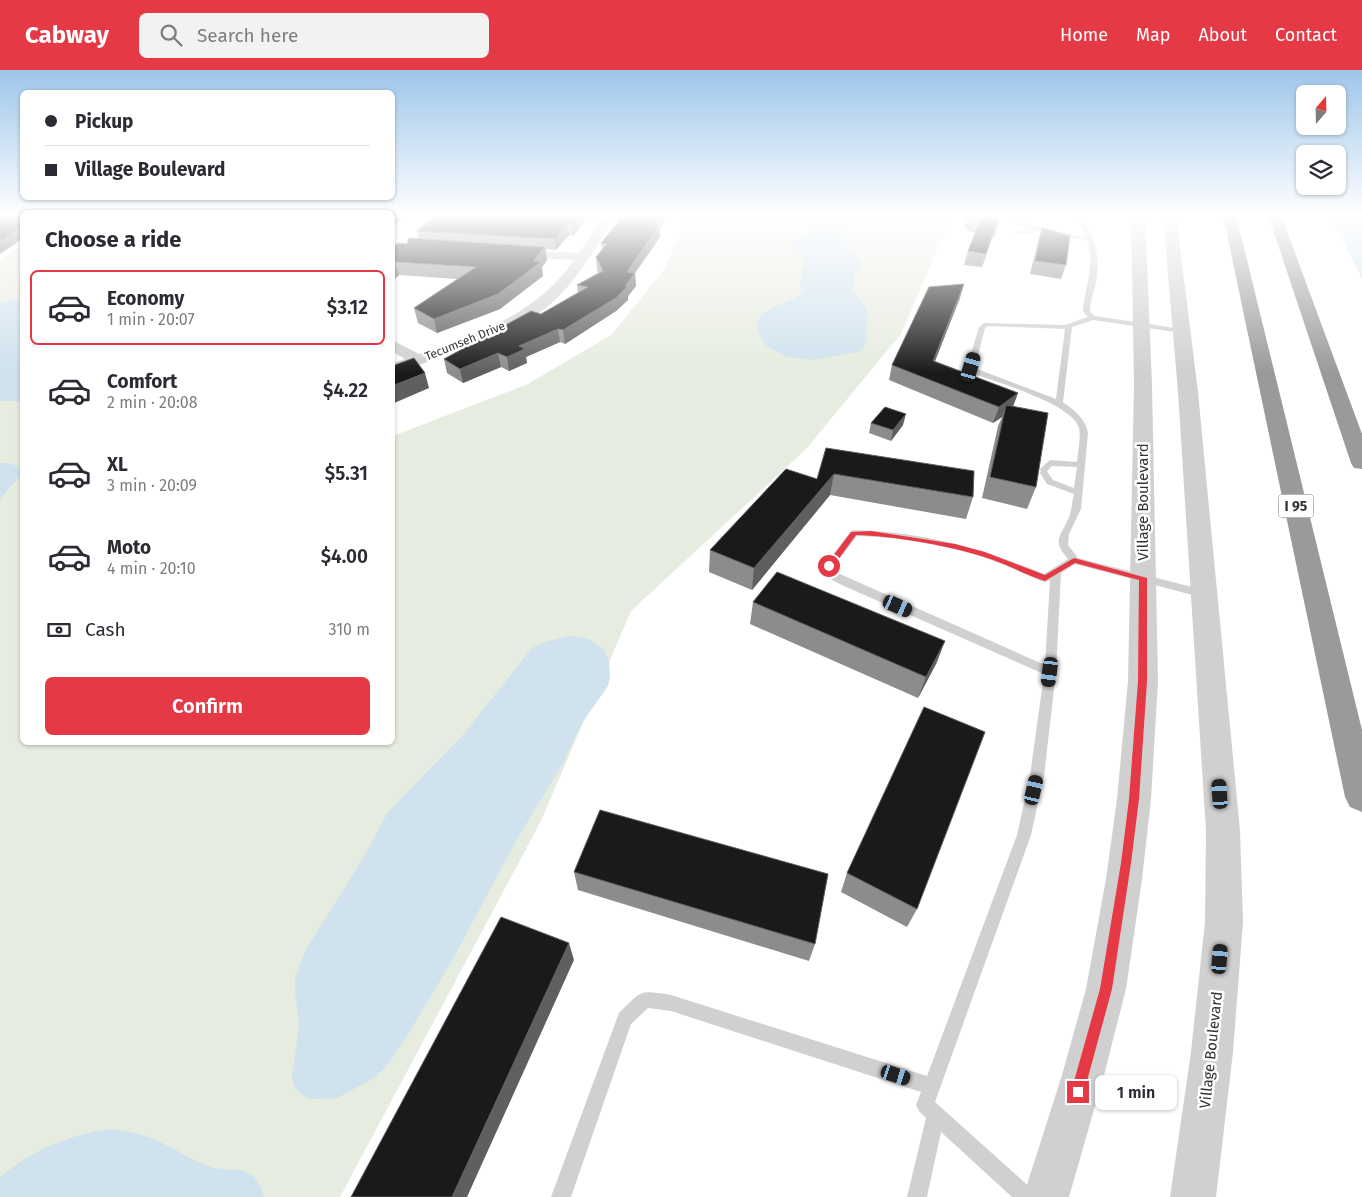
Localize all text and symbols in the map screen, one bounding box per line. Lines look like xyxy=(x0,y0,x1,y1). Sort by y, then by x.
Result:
search box xyxy=(139,13,489,58)
text: Cabway xyxy=(25,21,109,49)
icon: search xyxy=(157,21,185,49)
text: Search here xyxy=(197,24,298,47)
text: Home xyxy=(1060,24,1108,46)
text: Map xyxy=(1136,24,1170,46)
text: About xyxy=(1198,24,1247,46)
text: Contact xyxy=(1275,24,1337,46)
north arrow xyxy=(1296,85,1346,135)
map controls xyxy=(1296,85,1346,195)
text: Pickup xyxy=(75,110,133,133)
button: layers xyxy=(1296,145,1346,195)
text: Village Boulevard xyxy=(75,158,225,181)
text: Choose a ride xyxy=(45,226,181,253)
icon: car xyxy=(47,285,92,330)
text: Economy xyxy=(107,287,184,310)
text: $3.12 xyxy=(327,296,368,319)
text: 1 min · 20:07 xyxy=(107,310,195,329)
street label: Tecumseh Drive xyxy=(423,319,507,363)
car xyxy=(959,351,982,383)
icon: car xyxy=(47,368,92,413)
text: Comfort xyxy=(107,370,177,393)
text: $4.22 xyxy=(323,379,368,402)
text: 2 min · 20:08 xyxy=(107,393,198,412)
street label: Village Boulevard xyxy=(1134,443,1152,561)
icon: car xyxy=(47,451,92,496)
text: XL xyxy=(107,453,128,476)
text: $5.31 xyxy=(325,462,368,485)
text: 3 min · 20:09 xyxy=(107,476,197,495)
road number: I 95 xyxy=(1278,494,1314,518)
icon: car xyxy=(47,534,92,579)
text: Moto xyxy=(107,536,151,559)
text: $4.00 xyxy=(321,545,368,568)
route start xyxy=(818,555,840,577)
text: 4 min · 20:10 xyxy=(107,559,196,578)
car xyxy=(881,593,914,619)
icon: cash xyxy=(45,616,73,644)
text: Cash xyxy=(85,618,126,641)
text: 310 m xyxy=(329,620,370,639)
car xyxy=(1040,656,1059,688)
button: Confirm xyxy=(45,677,370,735)
car xyxy=(1023,774,1044,806)
car xyxy=(1211,779,1228,809)
car xyxy=(1211,943,1228,975)
street label: Village Boulevard xyxy=(1196,991,1226,1109)
car xyxy=(879,1063,912,1087)
callout: 1 min xyxy=(1096,1074,1178,1110)
route end xyxy=(1067,1081,1089,1103)
text: 1 min xyxy=(1117,1083,1155,1102)

